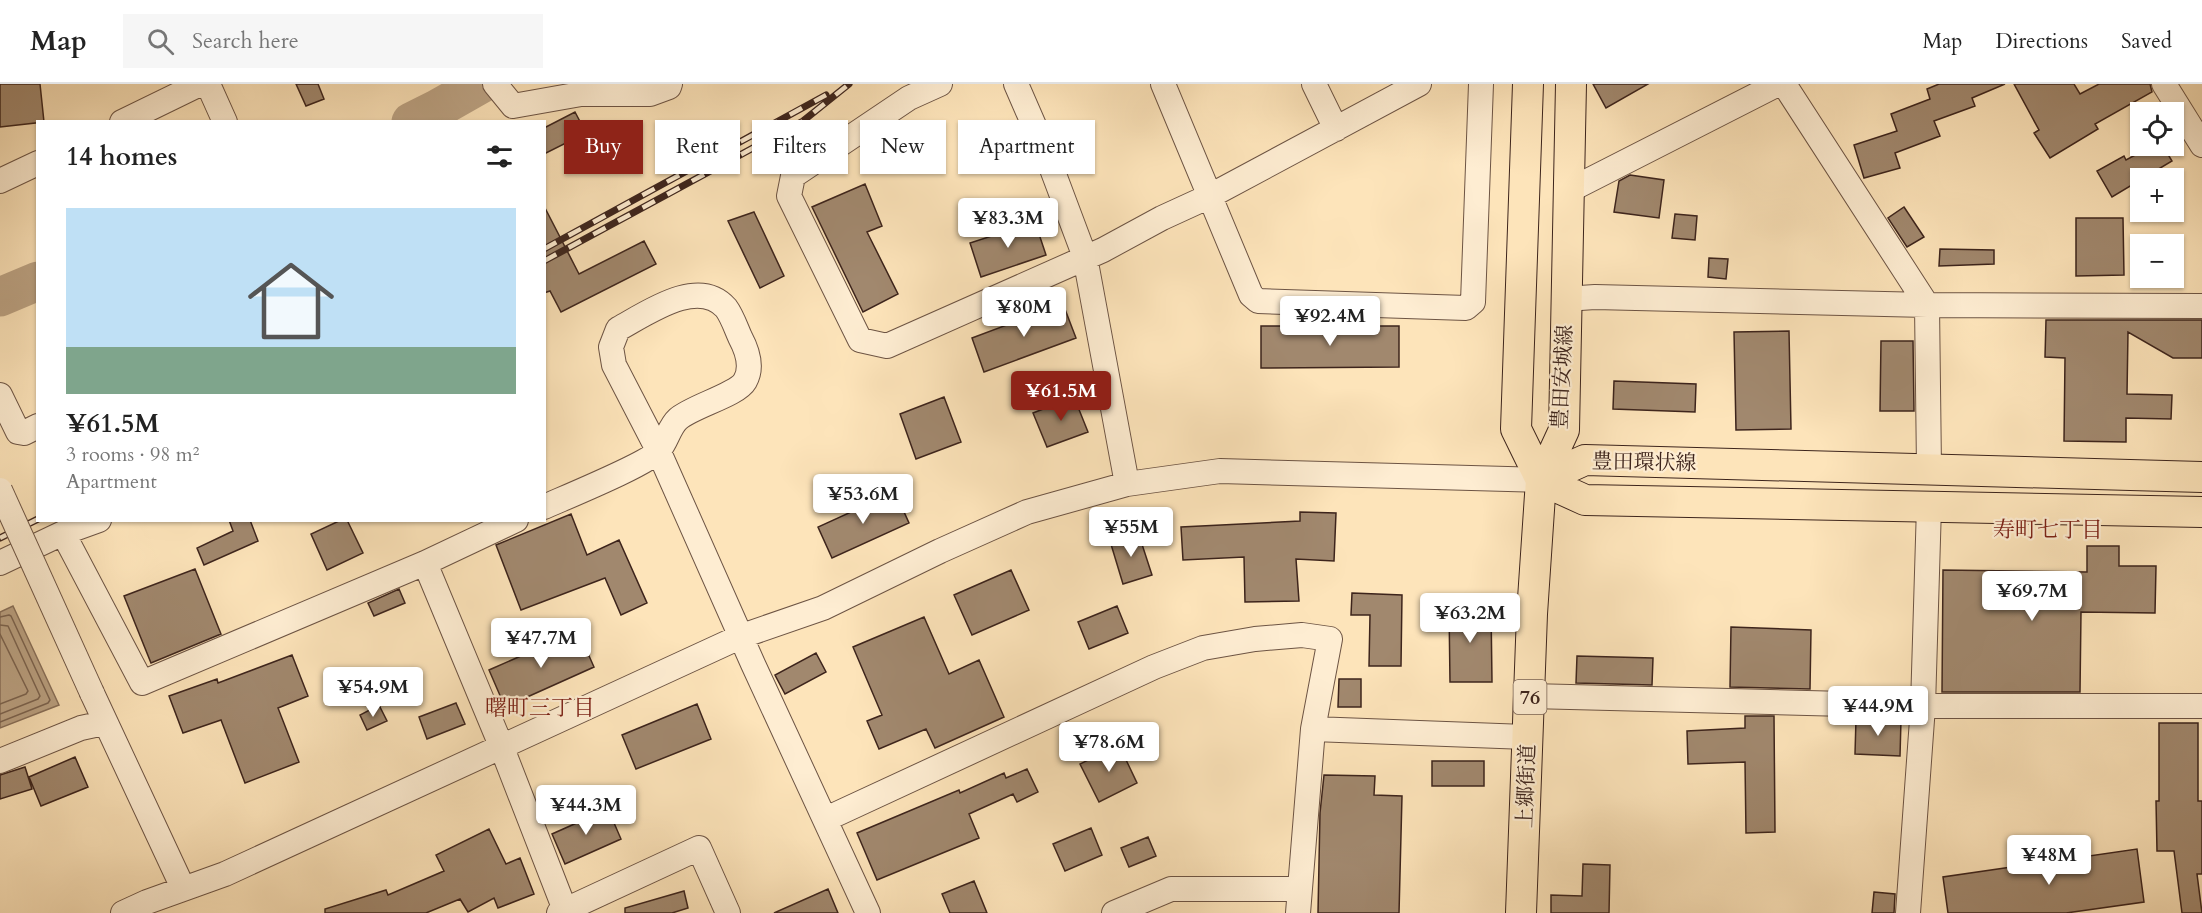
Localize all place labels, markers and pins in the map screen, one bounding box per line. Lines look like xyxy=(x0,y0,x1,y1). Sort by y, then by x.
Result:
pin: ¥83.3M xyxy=(959,198,1057,249)
pin: ¥80M xyxy=(988,287,1060,338)
pin: ¥92.4M xyxy=(1281,296,1379,347)
pin: ¥61.5M xyxy=(1012,371,1110,422)
pin: ¥53.6M xyxy=(814,474,912,525)
pin: ¥55M xyxy=(1095,507,1167,558)
pin: ¥69.7M xyxy=(1983,571,2081,622)
pin: ¥63.2M xyxy=(1421,593,1519,644)
pin: ¥47.7M xyxy=(492,618,590,669)
pin: ¥54.9M xyxy=(324,667,422,718)
pin: ¥44.9M xyxy=(1829,686,1927,737)
pin: ¥78.6M xyxy=(1060,722,1158,773)
pin: ¥44.3M xyxy=(537,785,635,836)
pin: ¥48M xyxy=(2013,835,2085,886)

